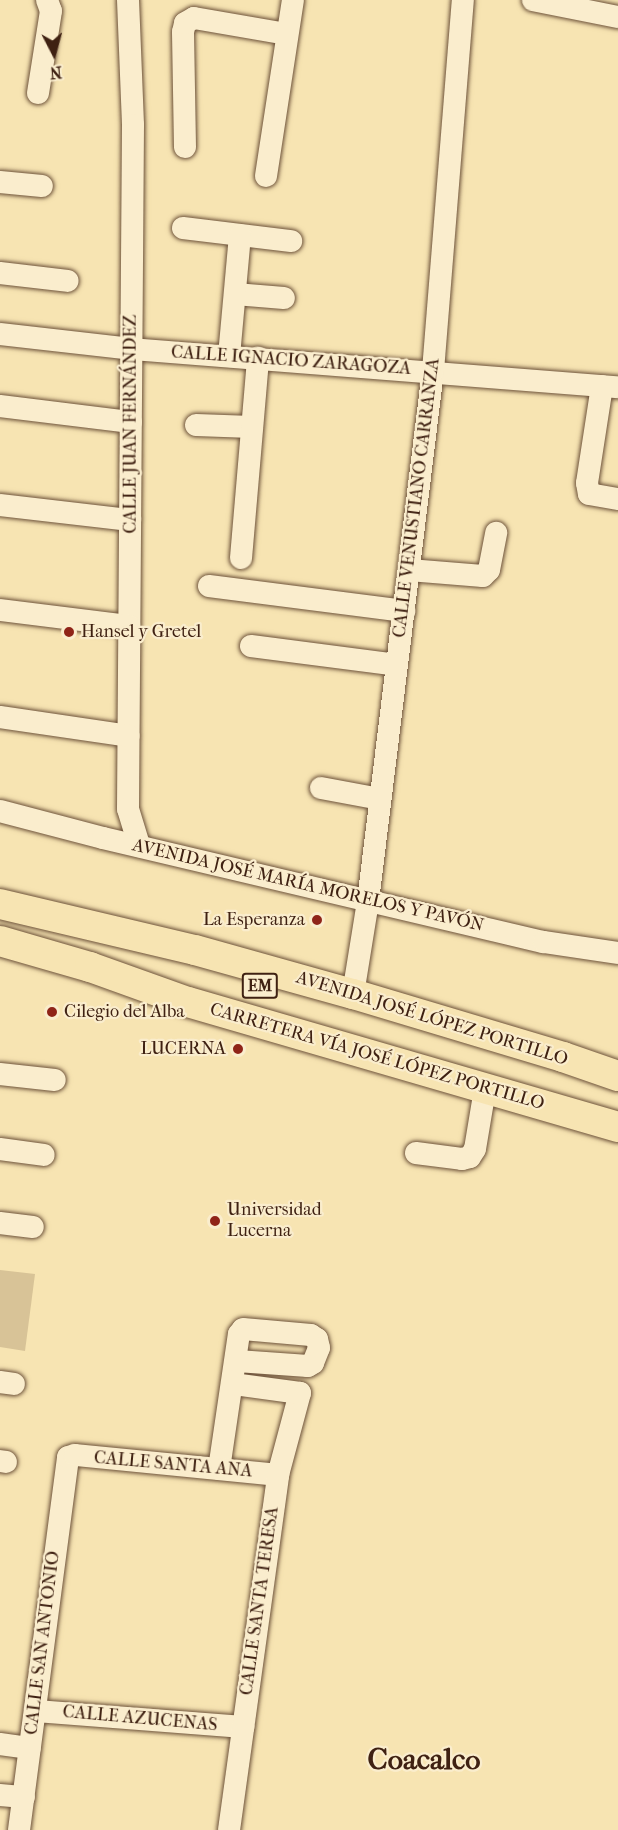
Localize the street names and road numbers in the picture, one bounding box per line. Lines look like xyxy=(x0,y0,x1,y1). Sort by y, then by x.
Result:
street label: CALLE JUAN FERNÁNDEZ xyxy=(120,314,142,534)
street label: CALLE IGNACIO ZARAGOZA xyxy=(170,342,412,380)
street label: CALLE VENUSTIANO CARRANZA xyxy=(389,357,445,639)
street label: AVENIDA JOSÉ MARÍA MORELOS Y PAVÓN xyxy=(130,835,486,937)
street label: AVENIDA JOSÉ LÓPEZ PORTILLO xyxy=(294,967,570,1071)
road number: EM xyxy=(240,973,280,999)
street label: CARRETERA VÍA JOSÉ LÓPEZ PORTILLO xyxy=(207,999,547,1115)
street label: CALLE SANTA ANA xyxy=(93,1447,253,1483)
street label: CALLE SANTA TERESA xyxy=(236,1505,284,1697)
street label: CALLE SAN ANTONIO xyxy=(21,1550,65,1736)
street label: CALLE AZUCENAS xyxy=(62,1701,218,1737)

